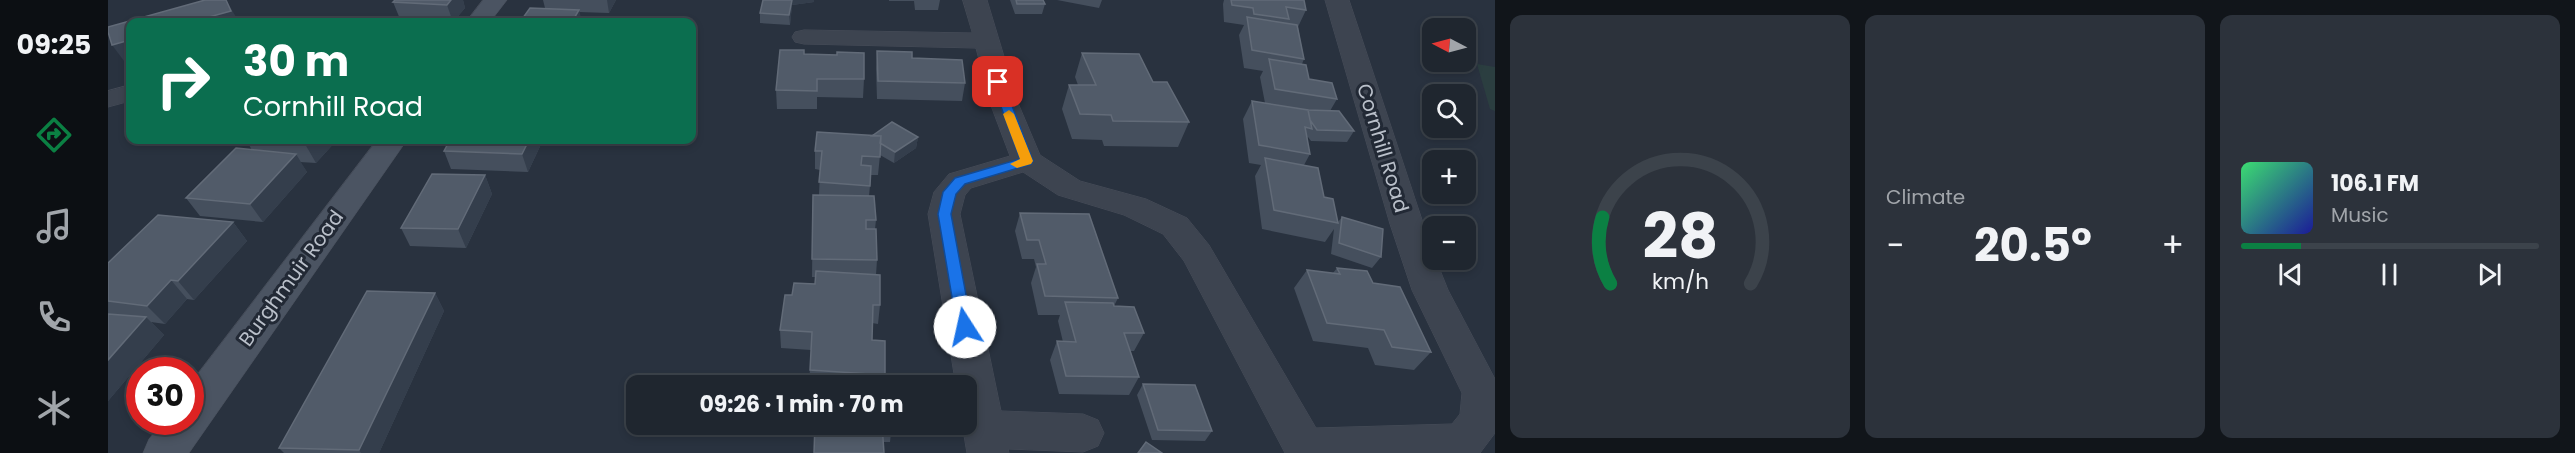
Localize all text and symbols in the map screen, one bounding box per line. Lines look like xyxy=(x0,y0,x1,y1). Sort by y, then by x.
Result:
north arrow xyxy=(1422,18,1476,72)
map controls xyxy=(1422,18,1476,270)
text: 09:25 xyxy=(17,26,91,63)
text: 30 m xyxy=(243,32,349,91)
icon: right xyxy=(144,42,222,120)
pin xyxy=(972,56,1023,107)
icon: arrive xyxy=(981,65,1014,98)
street label: Cornhill Road xyxy=(1350,80,1416,216)
button: search xyxy=(1422,84,1476,138)
text: Cornhill Road xyxy=(243,88,423,125)
icon: directions xyxy=(33,114,75,156)
button: + xyxy=(1422,150,1476,204)
text: 106.1 FM xyxy=(2331,168,2419,199)
text: Climate xyxy=(1886,183,1965,211)
text: 28 xyxy=(1642,192,1718,280)
text: Music xyxy=(2331,201,2389,229)
street label: Burghmuir Road xyxy=(232,204,350,352)
icon: music xyxy=(33,205,75,247)
text: 20.5° xyxy=(1974,214,2092,277)
button: − xyxy=(1422,216,1476,270)
text: − xyxy=(1886,222,1904,269)
text: + xyxy=(2161,222,2184,269)
icon: previous xyxy=(2274,258,2307,291)
icon: pause xyxy=(2373,258,2406,291)
icon: next xyxy=(2473,258,2506,291)
text: km/h xyxy=(1651,266,1709,297)
position arrow xyxy=(933,295,997,359)
icon: phone xyxy=(33,296,75,338)
speed limit sign: 30 xyxy=(126,357,204,435)
icon: climate xyxy=(33,387,75,429)
text: 09:26 · 1 min · 70 m xyxy=(699,389,904,420)

